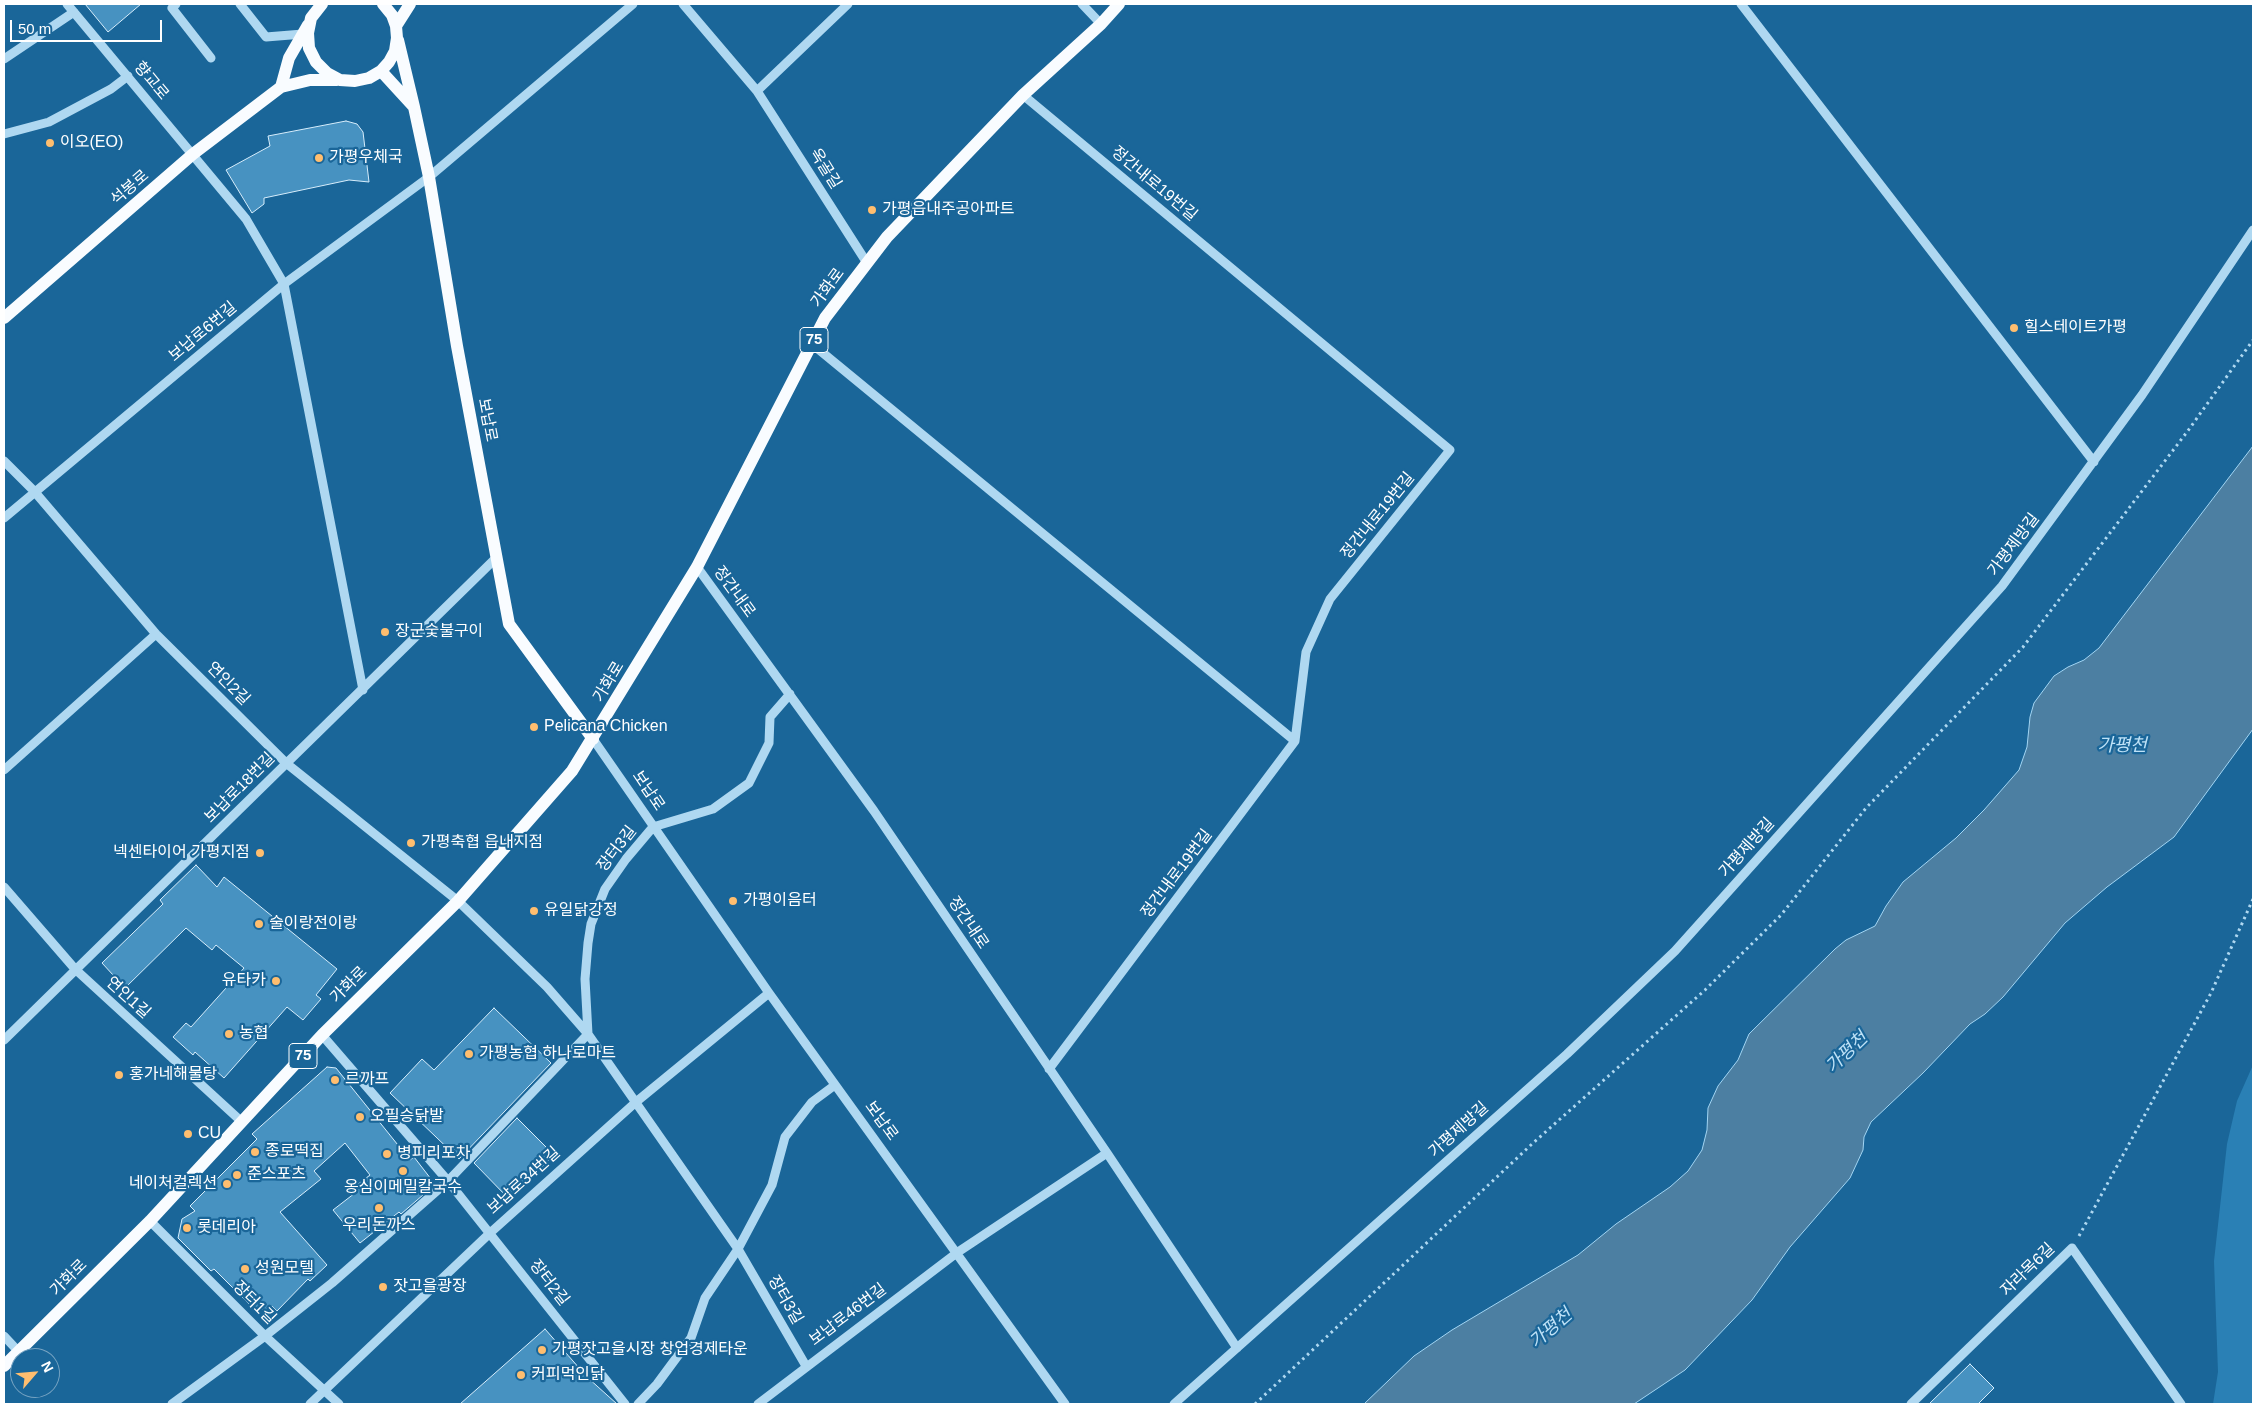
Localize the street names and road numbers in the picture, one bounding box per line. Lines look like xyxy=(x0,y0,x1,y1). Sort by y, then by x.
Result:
street label: 향교로 xyxy=(129,58,173,104)
street label: 정간내로19번길 xyxy=(1107,143,1201,225)
street label: 옥골길 xyxy=(805,145,845,193)
street label: 석봉로 xyxy=(107,166,153,210)
street label: 가화로 xyxy=(807,264,849,312)
street label: 보납로6번길 xyxy=(165,298,241,366)
road number: 75 xyxy=(800,328,828,352)
street label: 보납로 xyxy=(473,396,501,444)
street label: 정간내로19번길 xyxy=(1337,469,1419,563)
street label: 가평제방길 xyxy=(1984,510,2044,580)
street label: 정간내로 xyxy=(709,563,759,621)
street label: 연인2길 xyxy=(202,658,254,710)
street label: 가화로 xyxy=(589,658,629,706)
street label: 보납로18번길 xyxy=(201,749,279,827)
street label: 보납로 xyxy=(628,767,668,815)
street label: 가평제방길 xyxy=(1715,814,1779,882)
street label: 장터3길 xyxy=(593,822,641,876)
street label: 정간내로19번길 xyxy=(1137,826,1217,922)
street label: 정간내로 xyxy=(944,893,992,953)
street label: 가화로 xyxy=(327,963,371,1007)
street label: 연인1길 xyxy=(102,973,154,1023)
road number: 75 xyxy=(289,1044,317,1068)
street label: 보납로 xyxy=(860,1097,902,1145)
street label: 가평제방길 xyxy=(1425,1098,1493,1162)
street label: 보납로34번길 xyxy=(484,1143,564,1219)
street label: 자라목6길 xyxy=(1997,1240,2059,1300)
street label: 가화로 xyxy=(47,1256,91,1300)
street label: 장터2길 xyxy=(525,1256,573,1310)
street label: 장터3길 xyxy=(763,1272,807,1328)
street label: 장터1길 xyxy=(228,1277,280,1329)
street label: 보납로46번길 xyxy=(806,1280,890,1350)

